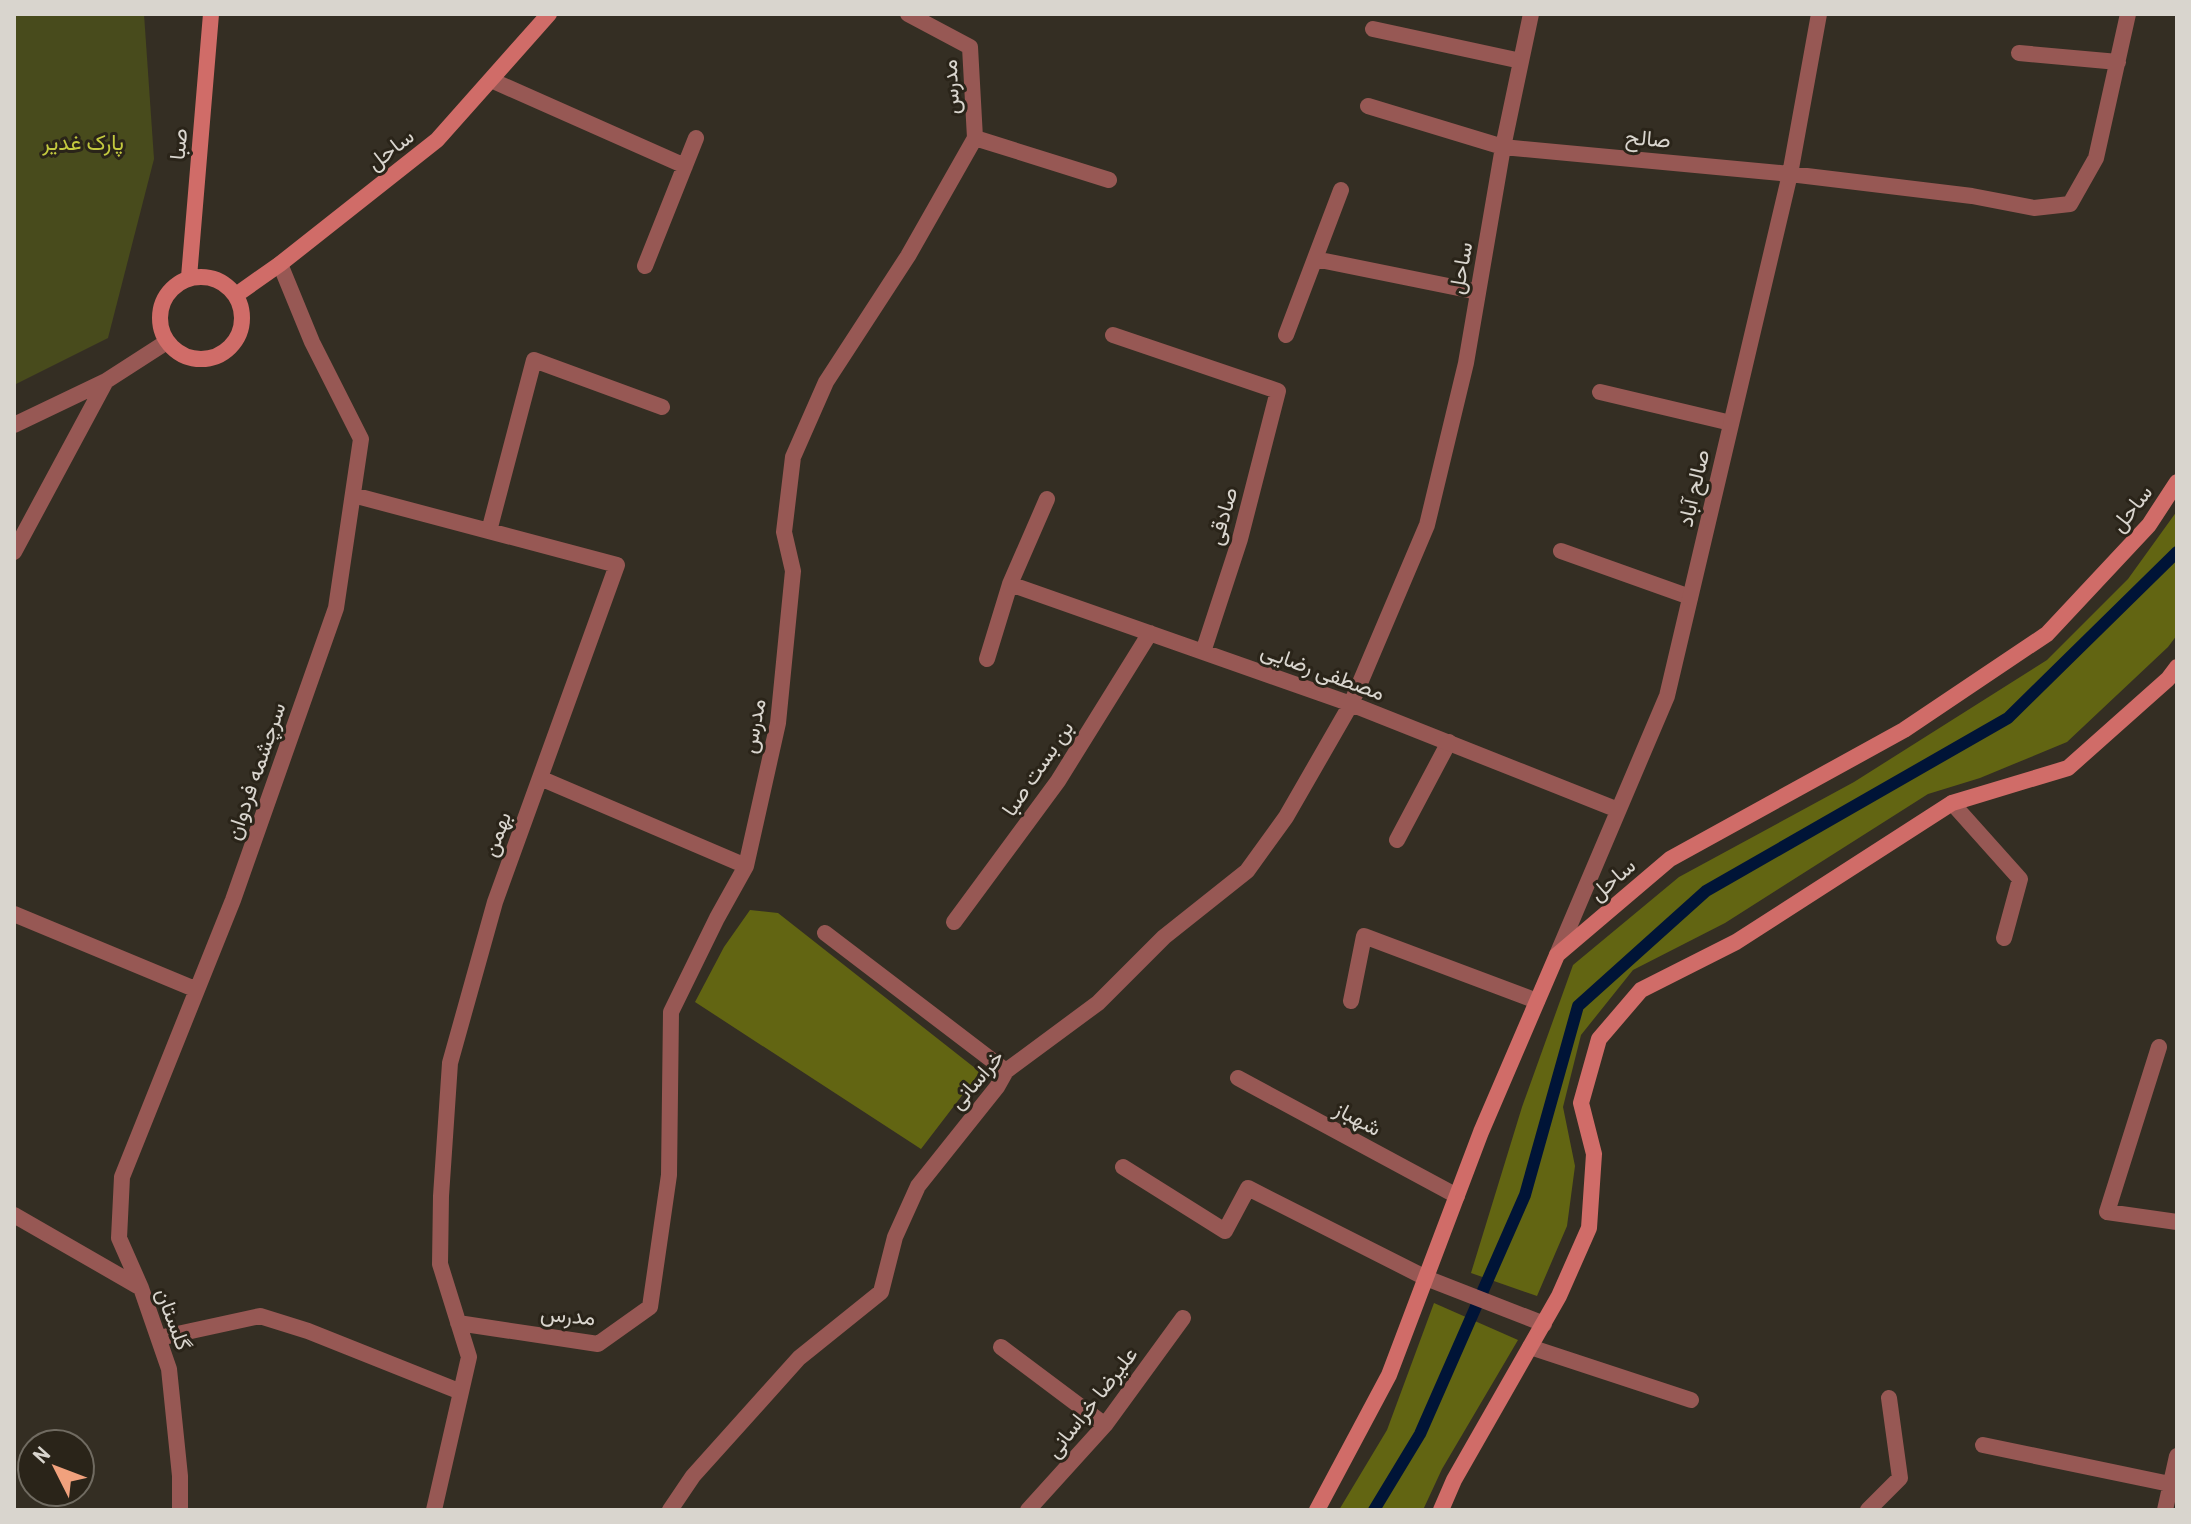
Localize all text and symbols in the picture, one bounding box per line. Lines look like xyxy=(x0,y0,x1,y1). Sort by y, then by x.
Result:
street label: مدرس xyxy=(934,59,966,115)
street label: ساحل xyxy=(360,121,420,177)
street label: صالح xyxy=(1624,121,1672,155)
park label: پارک غدیر xyxy=(41,127,124,157)
street label: صبا xyxy=(162,127,194,161)
street label: ساحل xyxy=(1441,239,1479,297)
street label: صالح آباد xyxy=(1670,446,1716,530)
street label: ساحل xyxy=(2103,478,2159,538)
street label: صادقی xyxy=(1199,483,1245,549)
street label: مصطفی رضایی xyxy=(1257,635,1389,707)
street label: مدرس xyxy=(733,696,773,756)
street label: سرچشمه فردوان xyxy=(217,698,293,844)
street label: بن بست صبا xyxy=(994,714,1080,822)
street label: بهمن xyxy=(474,807,518,861)
street label: ساحل xyxy=(1582,850,1642,908)
street label: خراسانی xyxy=(942,1043,1010,1115)
street label: شهباز xyxy=(1328,1093,1387,1143)
street label: گلستان xyxy=(149,1284,199,1355)
street label: مدرس xyxy=(539,1298,597,1332)
street label: علیرضا خراسانی xyxy=(1038,1340,1144,1464)
north arrow xyxy=(16,1428,96,1508)
text: N xyxy=(26,1440,57,1469)

